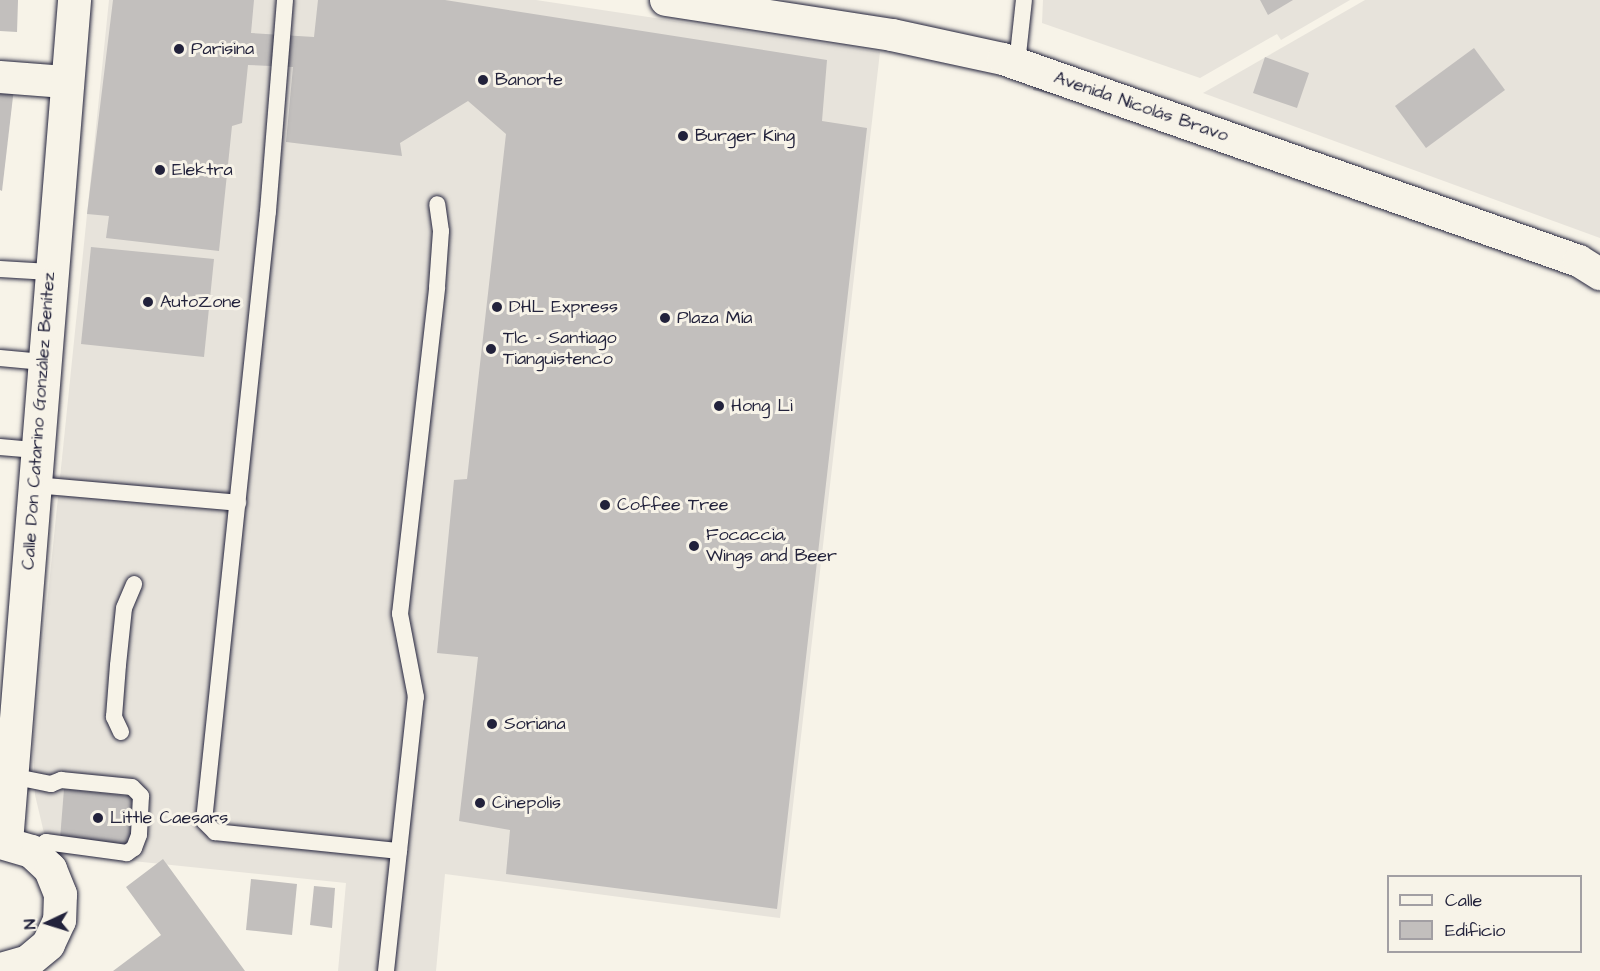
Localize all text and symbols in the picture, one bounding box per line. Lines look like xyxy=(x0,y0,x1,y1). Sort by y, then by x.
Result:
place label: Parisina xyxy=(191,38,254,60)
marker: Parisina xyxy=(172,42,186,56)
street label: Avenida Nicolás Bravo xyxy=(1051,67,1231,147)
place label: Banorte xyxy=(495,69,563,91)
marker: Banorte xyxy=(476,73,490,87)
place label: Burger King xyxy=(695,125,795,147)
marker: Burger King xyxy=(676,129,690,143)
place label: Elektra xyxy=(172,159,233,181)
marker: Elektra xyxy=(153,163,167,177)
street label: Calle Don Catarino González Benítez xyxy=(18,271,60,571)
place label: AutoZone xyxy=(160,291,241,313)
marker: AutoZone xyxy=(141,295,155,309)
place label: DHL Express xyxy=(509,296,618,318)
marker: DHL Express xyxy=(490,300,504,314)
place label: Plaza Mía xyxy=(677,307,753,329)
marker: Plaza Mía xyxy=(658,311,672,325)
place label: Tlc - Santiago Tianguistenco xyxy=(503,328,617,370)
marker: Tlc - Santiago Tianguistenco xyxy=(484,342,498,356)
place label: Hong Li xyxy=(731,395,793,417)
marker: Hong Li xyxy=(712,399,726,413)
place label: Coffee Tree xyxy=(617,494,729,516)
marker: Coffee Tree xyxy=(598,498,612,512)
place label: Focaccia, Wings and Beer xyxy=(706,525,837,568)
marker: Focaccia, Wings and Beer xyxy=(687,539,701,553)
place label: Soriana xyxy=(504,713,566,735)
marker: Soriana xyxy=(485,717,499,731)
place label: Cinepolis xyxy=(492,792,561,814)
marker: Cinepolis xyxy=(473,796,487,810)
place label: Little Caesars xyxy=(110,807,228,829)
marker: Little Caesars xyxy=(91,811,105,825)
legend xyxy=(1387,875,1582,953)
text: Calle xyxy=(1445,888,1482,913)
north arrow xyxy=(18,893,78,953)
text: N xyxy=(19,918,41,930)
text: Edificio xyxy=(1445,918,1505,943)

